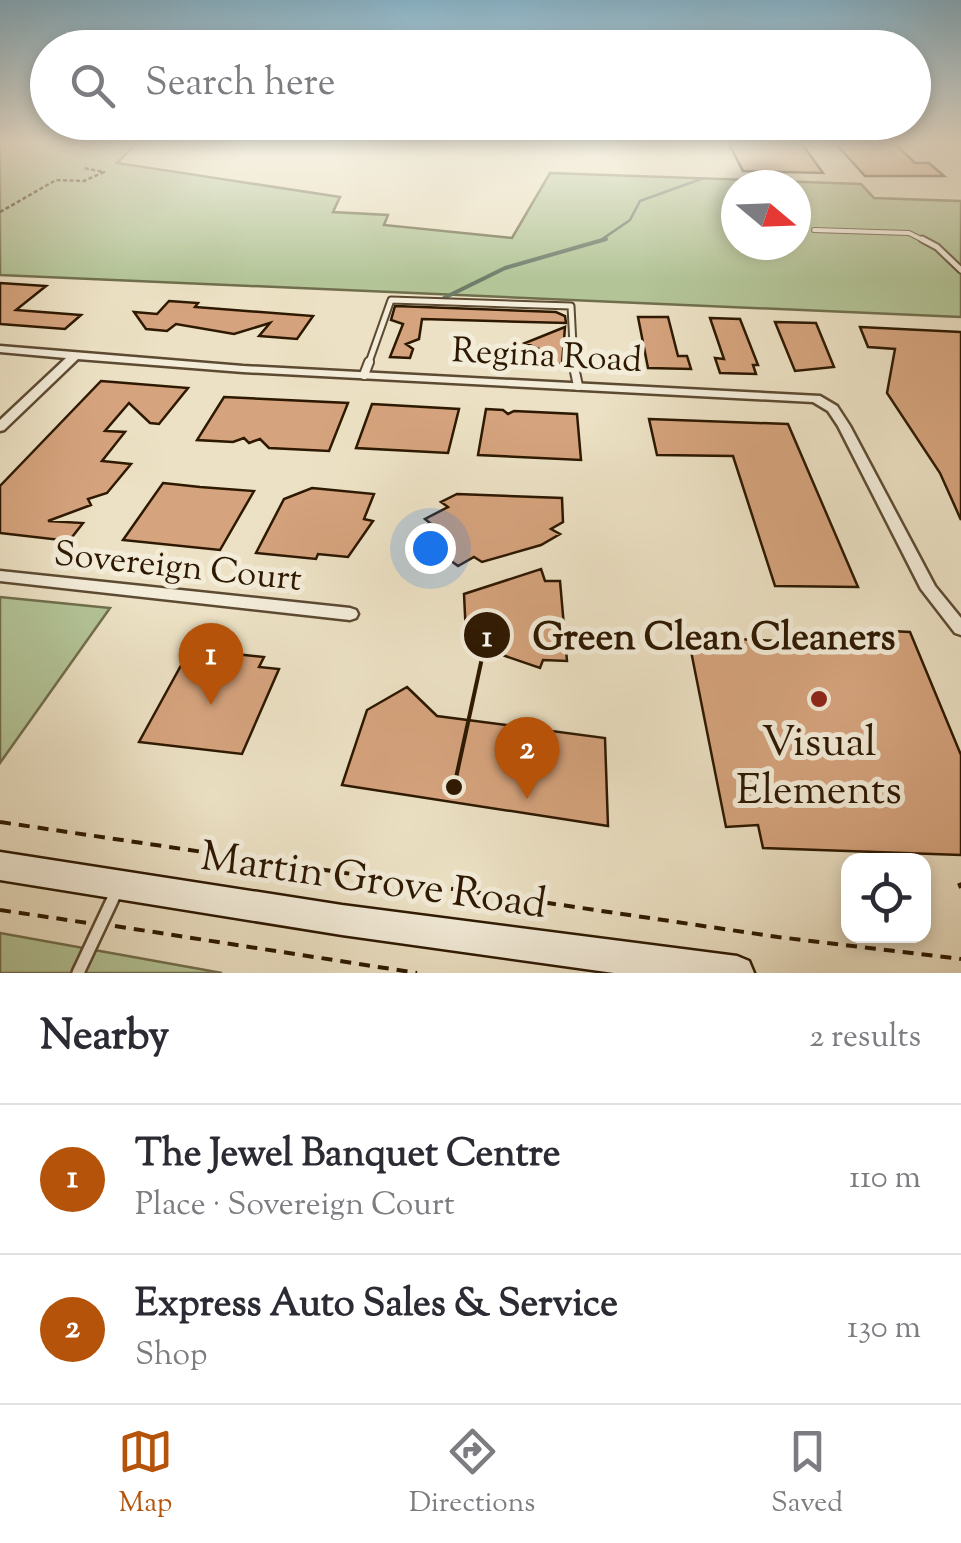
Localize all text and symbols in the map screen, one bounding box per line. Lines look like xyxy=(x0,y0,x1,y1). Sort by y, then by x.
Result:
search box xyxy=(30,30,931,140)
icon: search xyxy=(65,58,120,113)
text: Search here xyxy=(145,58,336,112)
north arrow xyxy=(721,170,811,260)
street label: Regina Road xyxy=(450,327,643,388)
your location xyxy=(405,523,456,574)
street label: Sovereign Court xyxy=(51,530,304,607)
callout: Green Clean Cleaners xyxy=(462,601,915,669)
text: Green Clean Cleaners xyxy=(532,613,896,667)
text: 1 xyxy=(482,617,493,660)
pin: 1 xyxy=(178,622,244,705)
marker: Visual Elements xyxy=(808,688,830,710)
place label: Visual Elements xyxy=(736,715,902,823)
pin: 2 xyxy=(494,716,560,799)
street label: Martin Grove Road xyxy=(196,829,550,937)
map controls xyxy=(841,853,931,943)
button: locate xyxy=(841,853,931,943)
text: Nearby xyxy=(40,1008,169,1068)
text: 2 results xyxy=(809,1015,921,1061)
text: The Jewel Banquet Centre xyxy=(135,1129,560,1183)
text: 1 xyxy=(67,1156,78,1202)
text: 110 m xyxy=(849,1156,921,1202)
text: Place · Sovereign Court xyxy=(135,1183,455,1229)
text: Express Auto Sales & Service xyxy=(135,1279,618,1333)
text: 2 xyxy=(65,1306,80,1352)
text: 130 m xyxy=(847,1306,921,1352)
text: Shop xyxy=(135,1333,207,1379)
tab: Map xyxy=(118,1424,173,1524)
tab: Directions xyxy=(409,1424,535,1524)
tab: Saved xyxy=(771,1424,843,1524)

